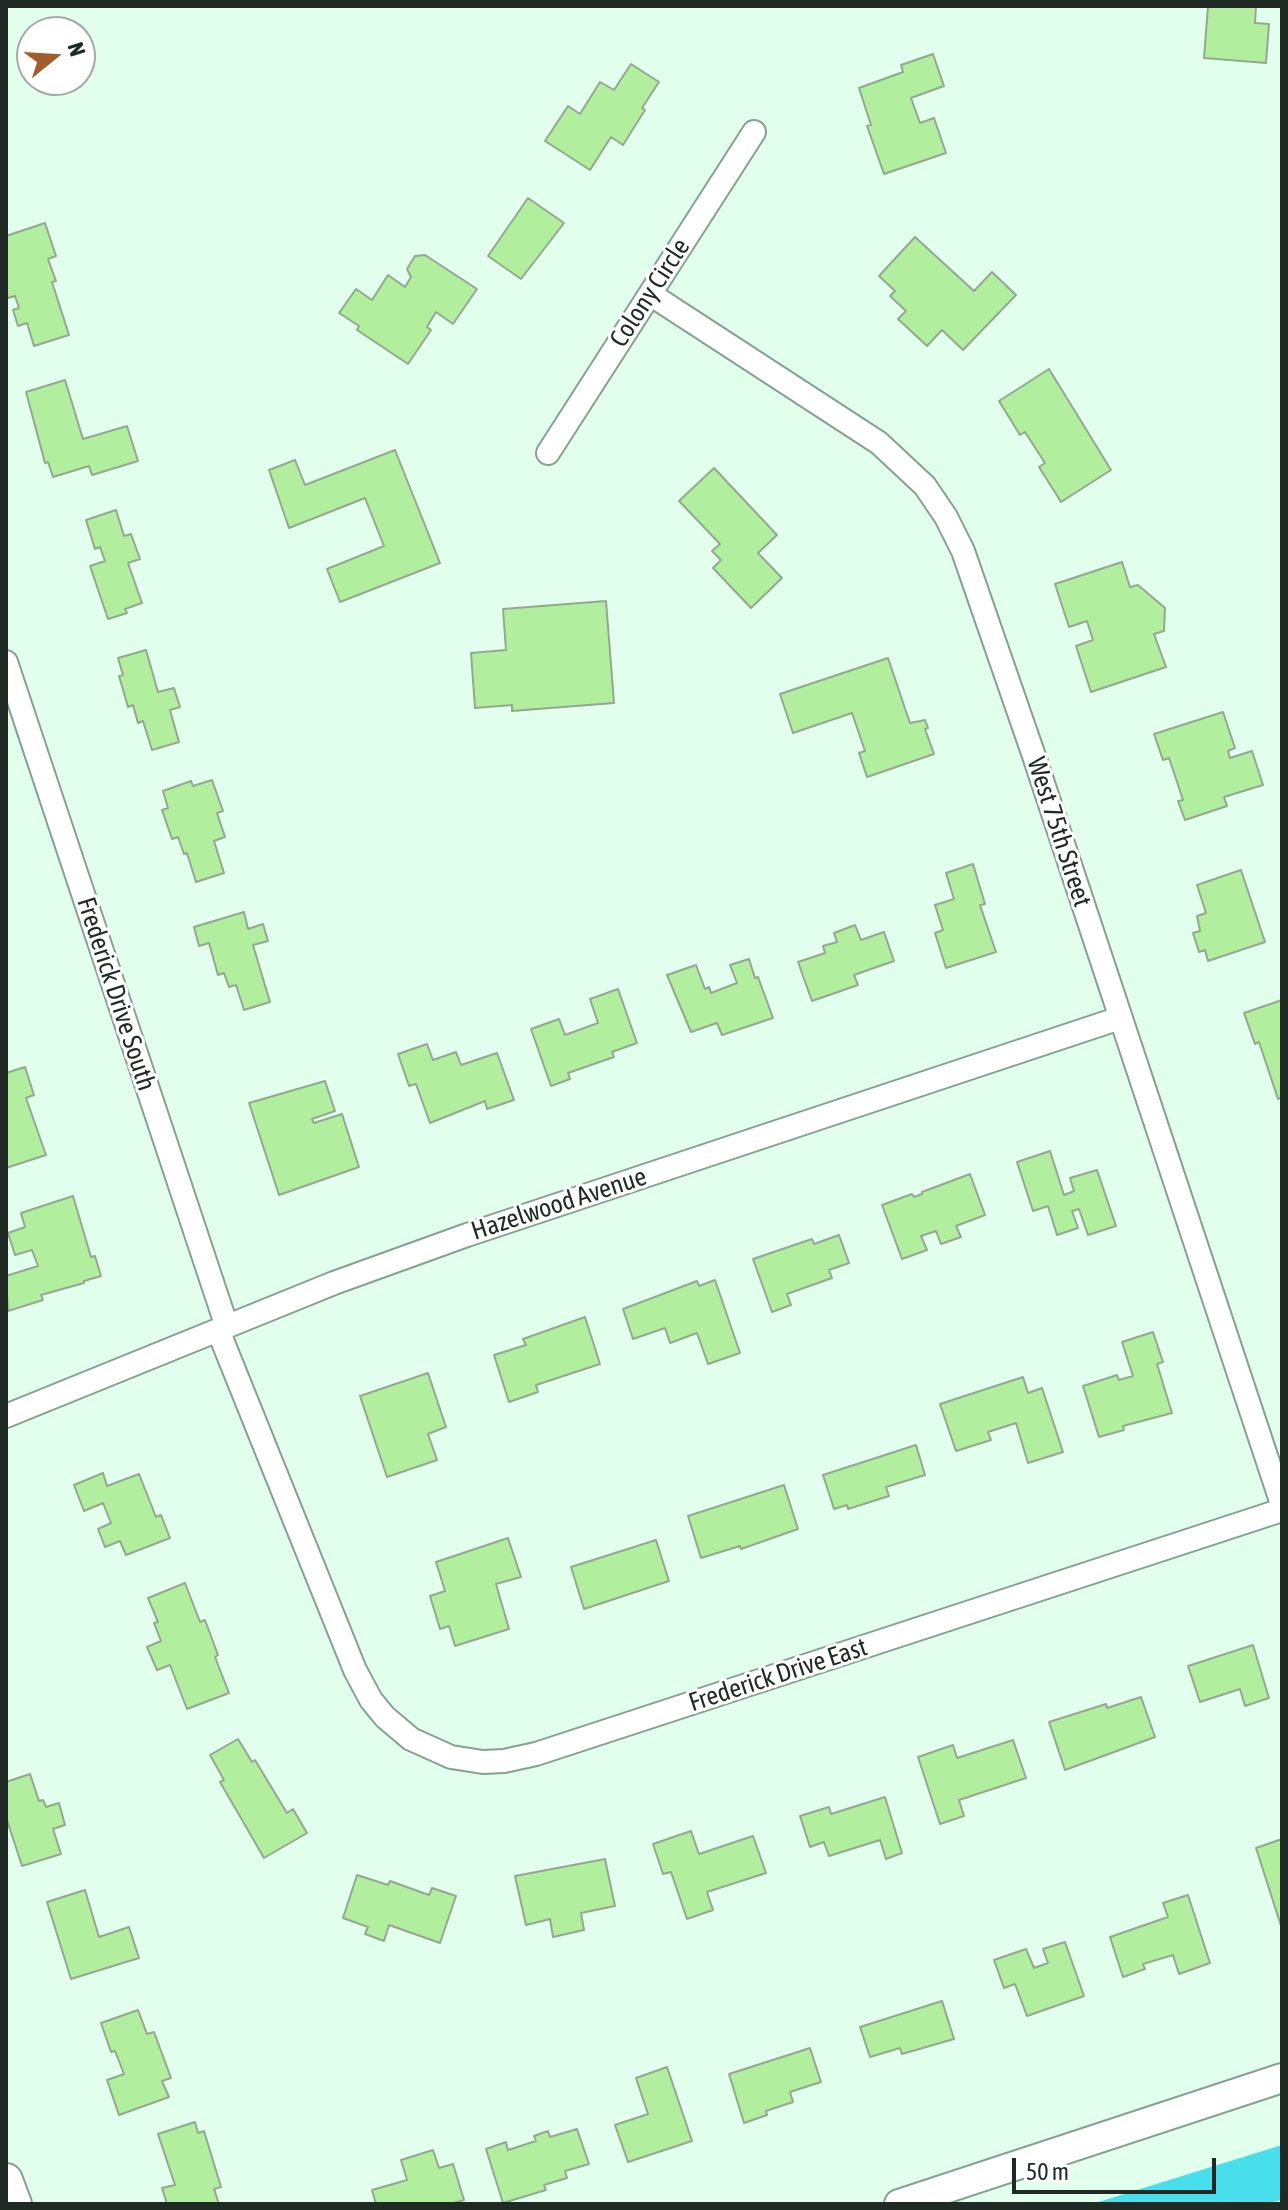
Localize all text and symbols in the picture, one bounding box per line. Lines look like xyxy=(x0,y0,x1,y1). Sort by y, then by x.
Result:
north arrow xyxy=(16,16,96,96)
text: N xyxy=(63,39,91,59)
street label: Colony Circle xyxy=(603,233,697,353)
street label: West 75th Street xyxy=(1020,753,1098,911)
street label: Frederick Drive South xyxy=(70,893,162,1095)
street label: Hazelwood Avenue xyxy=(467,1161,651,1247)
street label: Frederick Drive East xyxy=(685,1631,871,1719)
scale bar xyxy=(1016,2142,1220,2192)
text: 50 m xyxy=(1026,2158,1069,2185)

